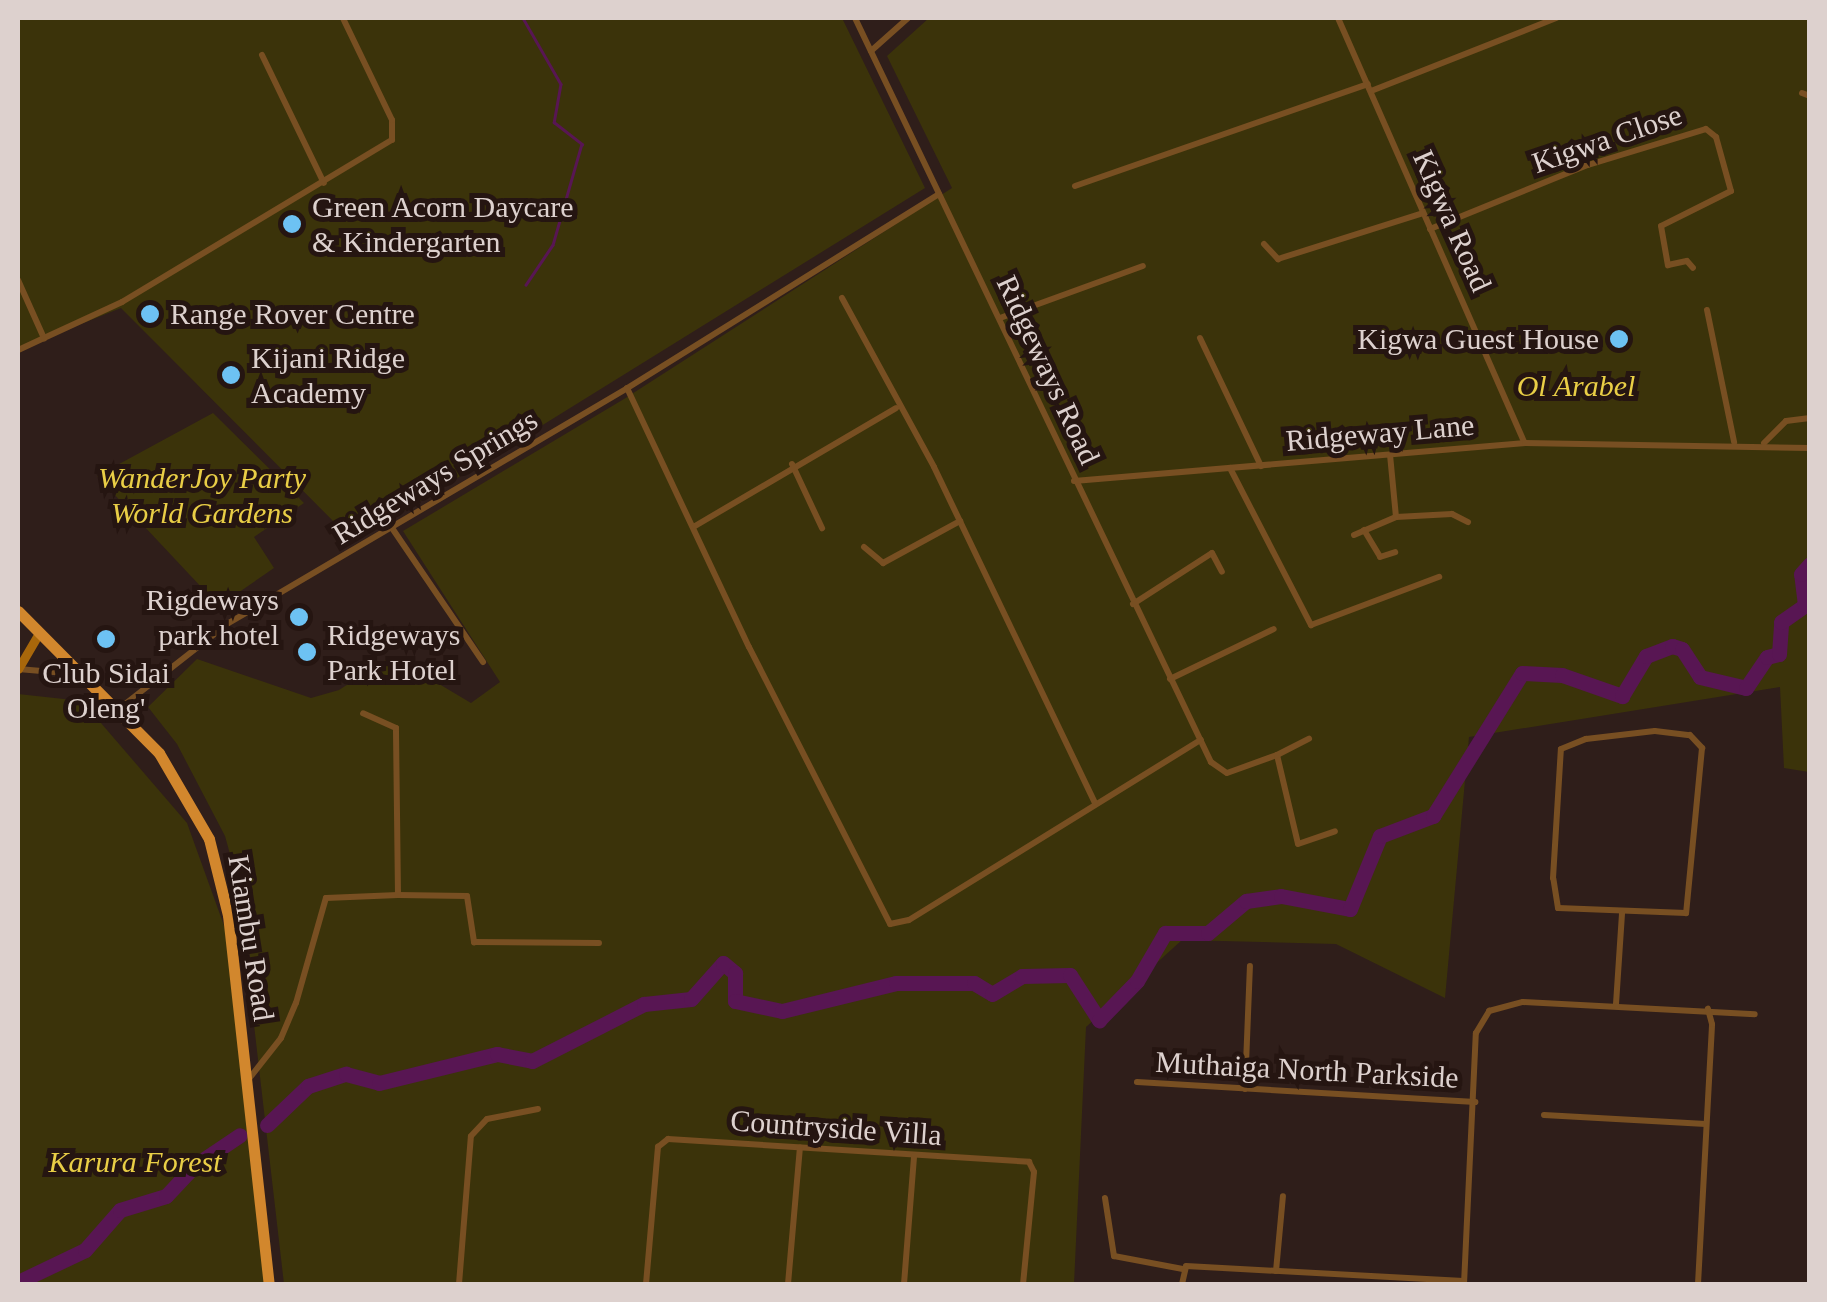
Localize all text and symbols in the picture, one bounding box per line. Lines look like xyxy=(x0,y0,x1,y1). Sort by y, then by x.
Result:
street label: Kigwa Close xyxy=(1527,97,1687,181)
street label: Kigwa Road xyxy=(1405,145,1499,297)
place label: Green Acorn Daycare & Kindergarten xyxy=(312,189,575,260)
marker: Green Acorn Daycare & Kindergarten xyxy=(281,213,303,235)
street label: Ridgeways Road xyxy=(989,270,1107,470)
place label: Range Rover Centre xyxy=(170,296,415,332)
marker: Range Rover Centre xyxy=(139,303,161,325)
place label: Kigwa Guest House xyxy=(1357,321,1599,357)
marker: Kigwa Guest House xyxy=(1608,328,1630,350)
place label: Kijani Ridge Academy xyxy=(251,340,405,410)
marker: Kijani Ridge Academy xyxy=(220,364,242,386)
park label: Ol Arabel xyxy=(1516,368,1636,404)
street label: Ridgeways Springs xyxy=(326,402,544,552)
street label: Ridgeway Lane xyxy=(1284,407,1476,459)
park label: WanderJoy Party World Gardens xyxy=(98,460,306,530)
place label: Rigdeways park hotel xyxy=(146,582,279,652)
marker: Rigdeways park hotel xyxy=(288,606,310,628)
place label: Ridgeways Park Hotel xyxy=(327,617,460,688)
marker: Club Sidai Oleng' xyxy=(95,628,117,650)
marker: Ridgeways Park Hotel xyxy=(296,641,318,663)
place label: Club Sidai Oleng' xyxy=(42,655,170,726)
street label: Kiambu Road xyxy=(220,852,282,1024)
street label: Muthaiga North Parkside xyxy=(1155,1044,1459,1096)
street label: Countryside Villa xyxy=(729,1103,943,1153)
park label: Karura Forest xyxy=(48,1144,222,1180)

